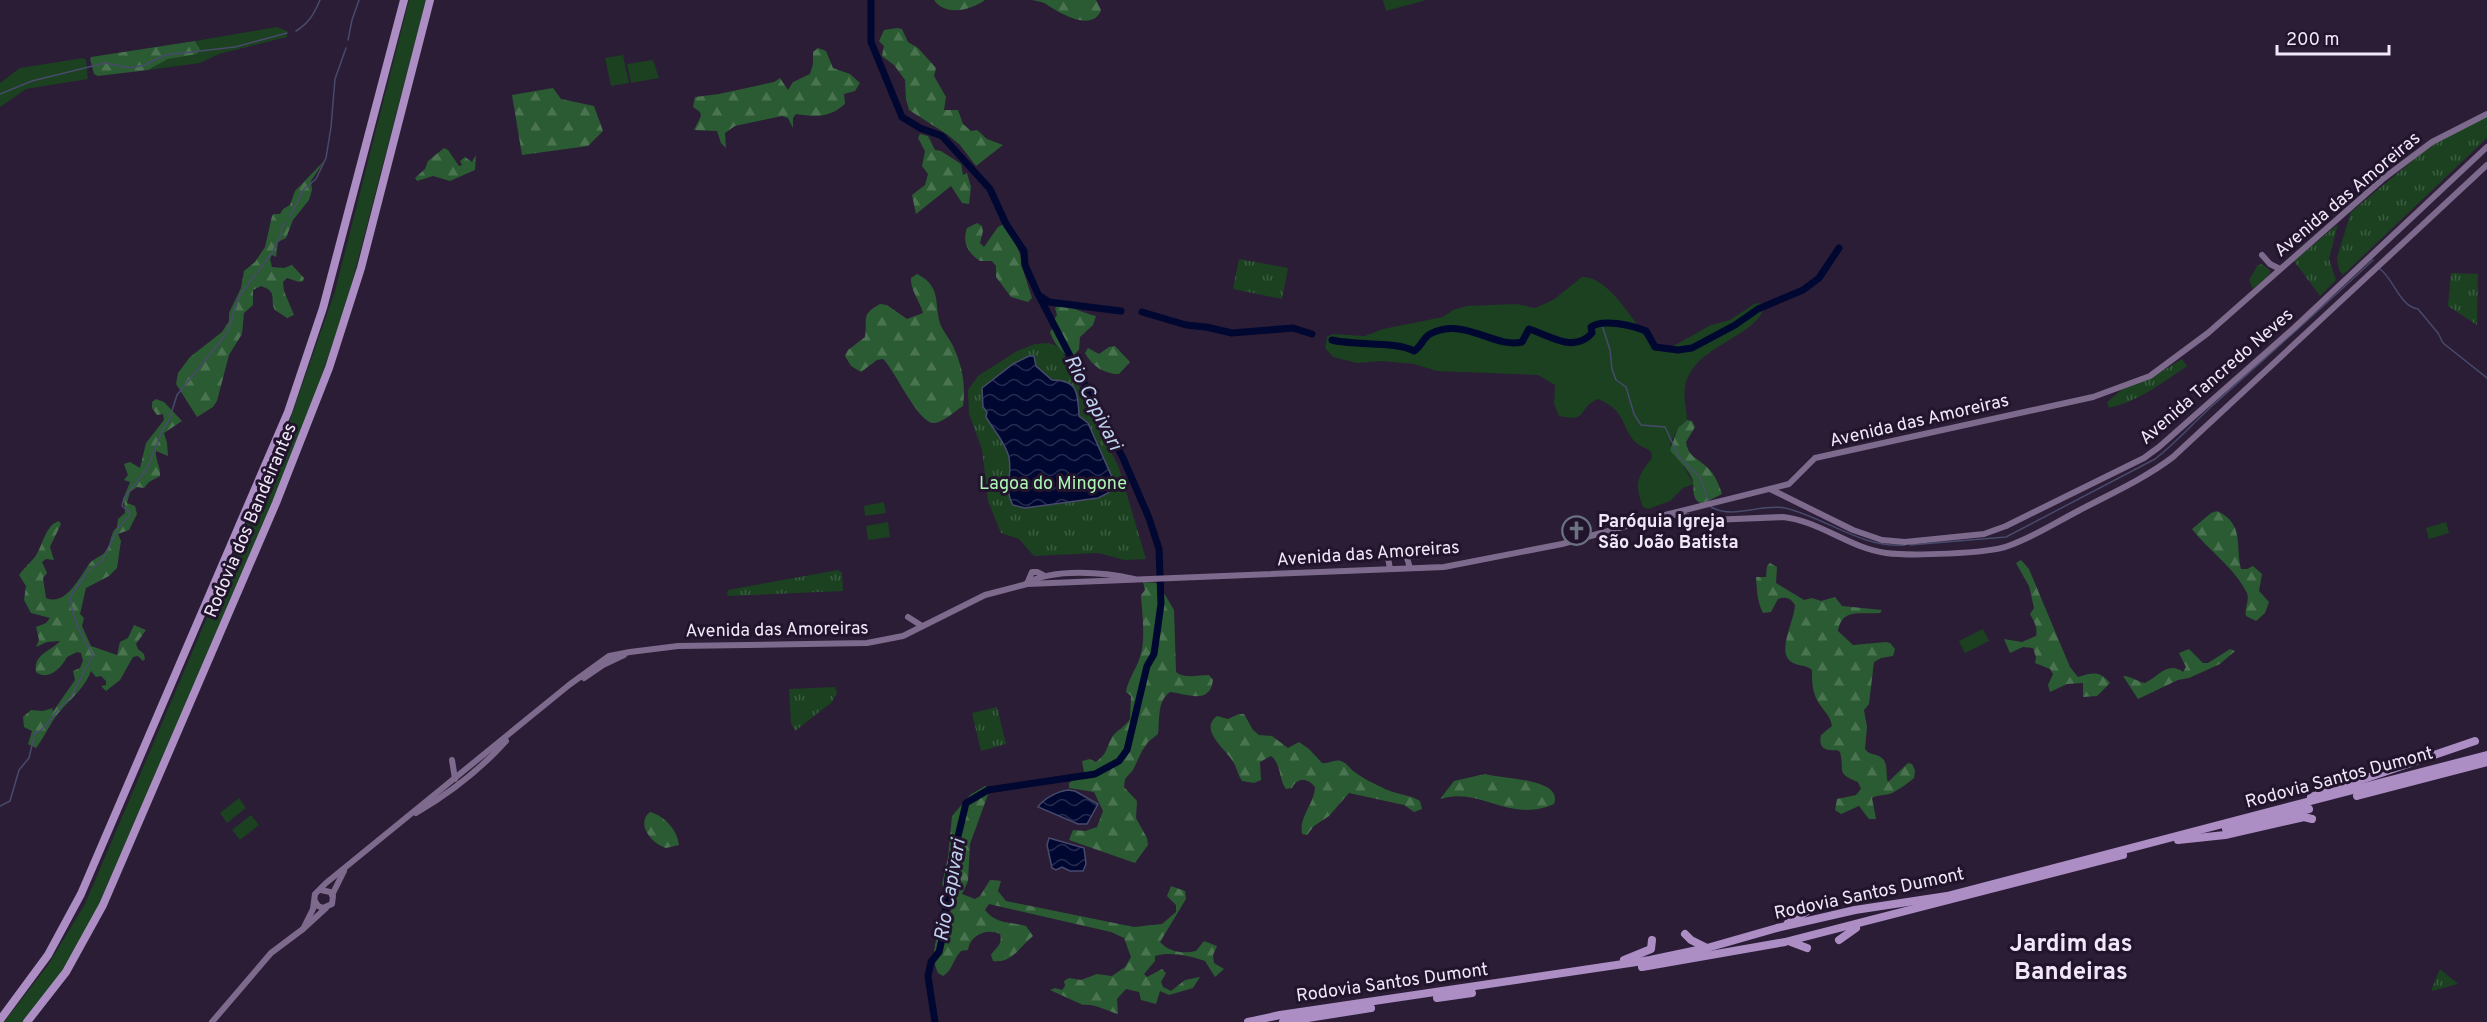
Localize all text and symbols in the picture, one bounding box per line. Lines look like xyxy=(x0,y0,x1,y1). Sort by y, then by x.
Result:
scale bar xyxy=(2277,18,2390,56)
text: 200 m xyxy=(2286,29,2339,52)
street label: Avenida das Amoreiras xyxy=(2270,127,2426,263)
street label: Avenida Tancredo Neves xyxy=(2135,304,2299,450)
water label: Rio Capivari xyxy=(1057,351,1128,456)
street label: Avenida das Amoreiras xyxy=(1827,390,2011,453)
street label: Rodovia dos Bandeirantes xyxy=(200,420,303,621)
park label: Lagoa do Mingone xyxy=(979,473,1127,496)
place label: Paróquia Igreja São João Batista xyxy=(1598,511,1738,555)
church icon: Paróquia Igreja São João Batista xyxy=(1561,515,1593,547)
street label: Avenida das Amoreiras xyxy=(1276,537,1460,572)
street label: Avenida das Amoreiras xyxy=(685,617,869,644)
street label: Rodovia Santos Dumont xyxy=(2243,742,2436,815)
water label: Rio Capivari xyxy=(929,836,973,944)
street label: Rodovia Santos Dumont xyxy=(1772,863,1966,926)
district label: Jardim das Bandeiras xyxy=(2010,930,2132,988)
street label: Rodovia Santos Dumont xyxy=(1295,959,1490,1008)

